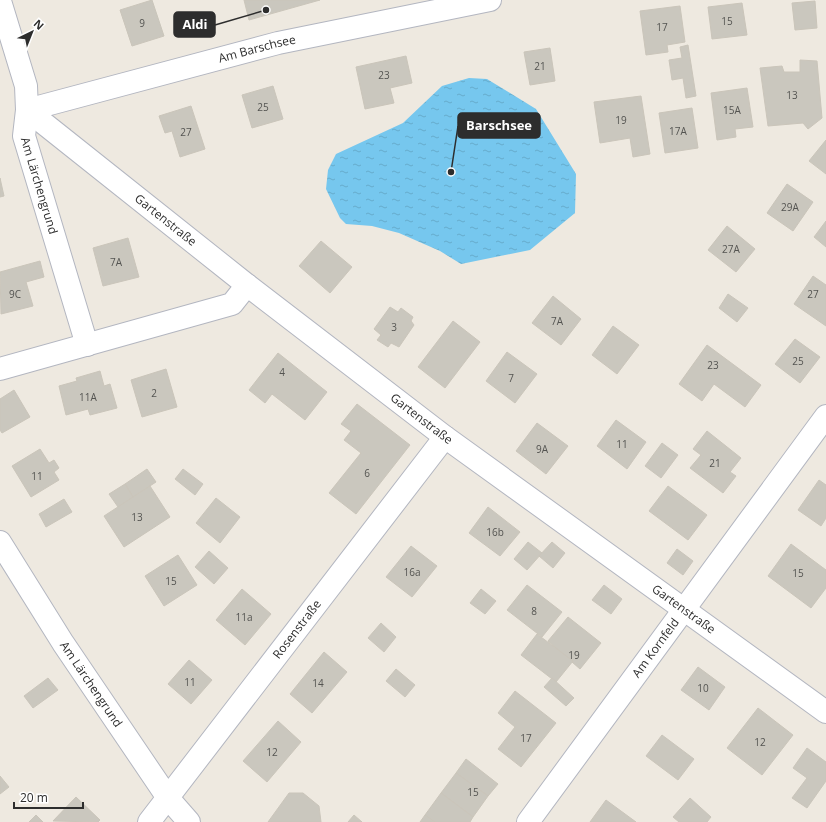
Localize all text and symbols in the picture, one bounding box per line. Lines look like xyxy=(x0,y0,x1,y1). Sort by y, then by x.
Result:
north arrow xyxy=(12,12,52,52)
callout: Aldi xyxy=(174,12,215,37)
house number: 15 xyxy=(721,14,733,28)
text: Aldi xyxy=(182,15,208,33)
text: N xyxy=(31,16,48,33)
house number: 9 xyxy=(139,16,145,30)
house number: 17 xyxy=(656,20,668,34)
street label: Am Barschsee xyxy=(216,31,297,67)
house number: 21 xyxy=(534,59,546,73)
house number: 23 xyxy=(378,68,390,82)
house number: 13 xyxy=(786,88,798,102)
house number: 25 xyxy=(257,100,269,114)
house number: 15A xyxy=(723,103,742,117)
callout: Barschsee xyxy=(458,113,540,138)
house number: 19 xyxy=(615,113,627,127)
text: Barschsee xyxy=(466,116,532,134)
house number: 17A xyxy=(669,124,688,138)
house number: 27 xyxy=(180,125,192,139)
street label: Am Lärchengrund xyxy=(17,135,62,236)
street label: Gartenstraße xyxy=(131,190,200,250)
house number: 29A xyxy=(781,200,800,214)
house number: 27A xyxy=(722,242,741,256)
house number: 7A xyxy=(110,255,123,269)
house number: 9C xyxy=(9,287,21,301)
house number: 27 xyxy=(807,287,819,301)
house number: 7A xyxy=(551,314,564,328)
house number: 3 xyxy=(391,320,397,334)
house number: 25 xyxy=(792,354,804,368)
house number: 23 xyxy=(707,358,719,372)
house number: 4 xyxy=(279,365,285,379)
house number: 7 xyxy=(508,371,514,385)
house number: 2 xyxy=(151,386,157,400)
street label: Gartenstraße xyxy=(387,389,457,448)
house number: 11A xyxy=(79,390,98,404)
house number: 11 xyxy=(616,437,628,451)
house number: 9A xyxy=(536,442,549,456)
house number: 21 xyxy=(709,456,721,470)
house number: 6 xyxy=(364,466,370,480)
house number: 11 xyxy=(31,469,43,483)
house number: 13 xyxy=(131,510,143,524)
house number: 16b xyxy=(486,525,504,539)
house number: 16a xyxy=(404,565,421,579)
house number: 15 xyxy=(792,566,804,580)
house number: 15 xyxy=(165,574,177,588)
street label: Gartenstraße xyxy=(649,580,719,638)
street label: Rosenstraße xyxy=(269,596,325,662)
house number: 8 xyxy=(531,604,537,618)
house number: 11a xyxy=(236,610,253,624)
street label: Am Kornfeld xyxy=(628,614,683,681)
street label: Am Lärchengrund xyxy=(56,638,127,730)
house number: 19 xyxy=(568,648,580,662)
house number: 11 xyxy=(184,675,196,689)
house number: 14 xyxy=(312,676,324,690)
house number: 10 xyxy=(697,681,709,695)
house number: 17 xyxy=(520,731,532,745)
house number: 12 xyxy=(754,735,766,749)
house number: 12 xyxy=(266,745,278,759)
scale bar xyxy=(14,784,83,810)
house number: 15 xyxy=(467,785,479,799)
text: 20 m xyxy=(20,789,48,806)

